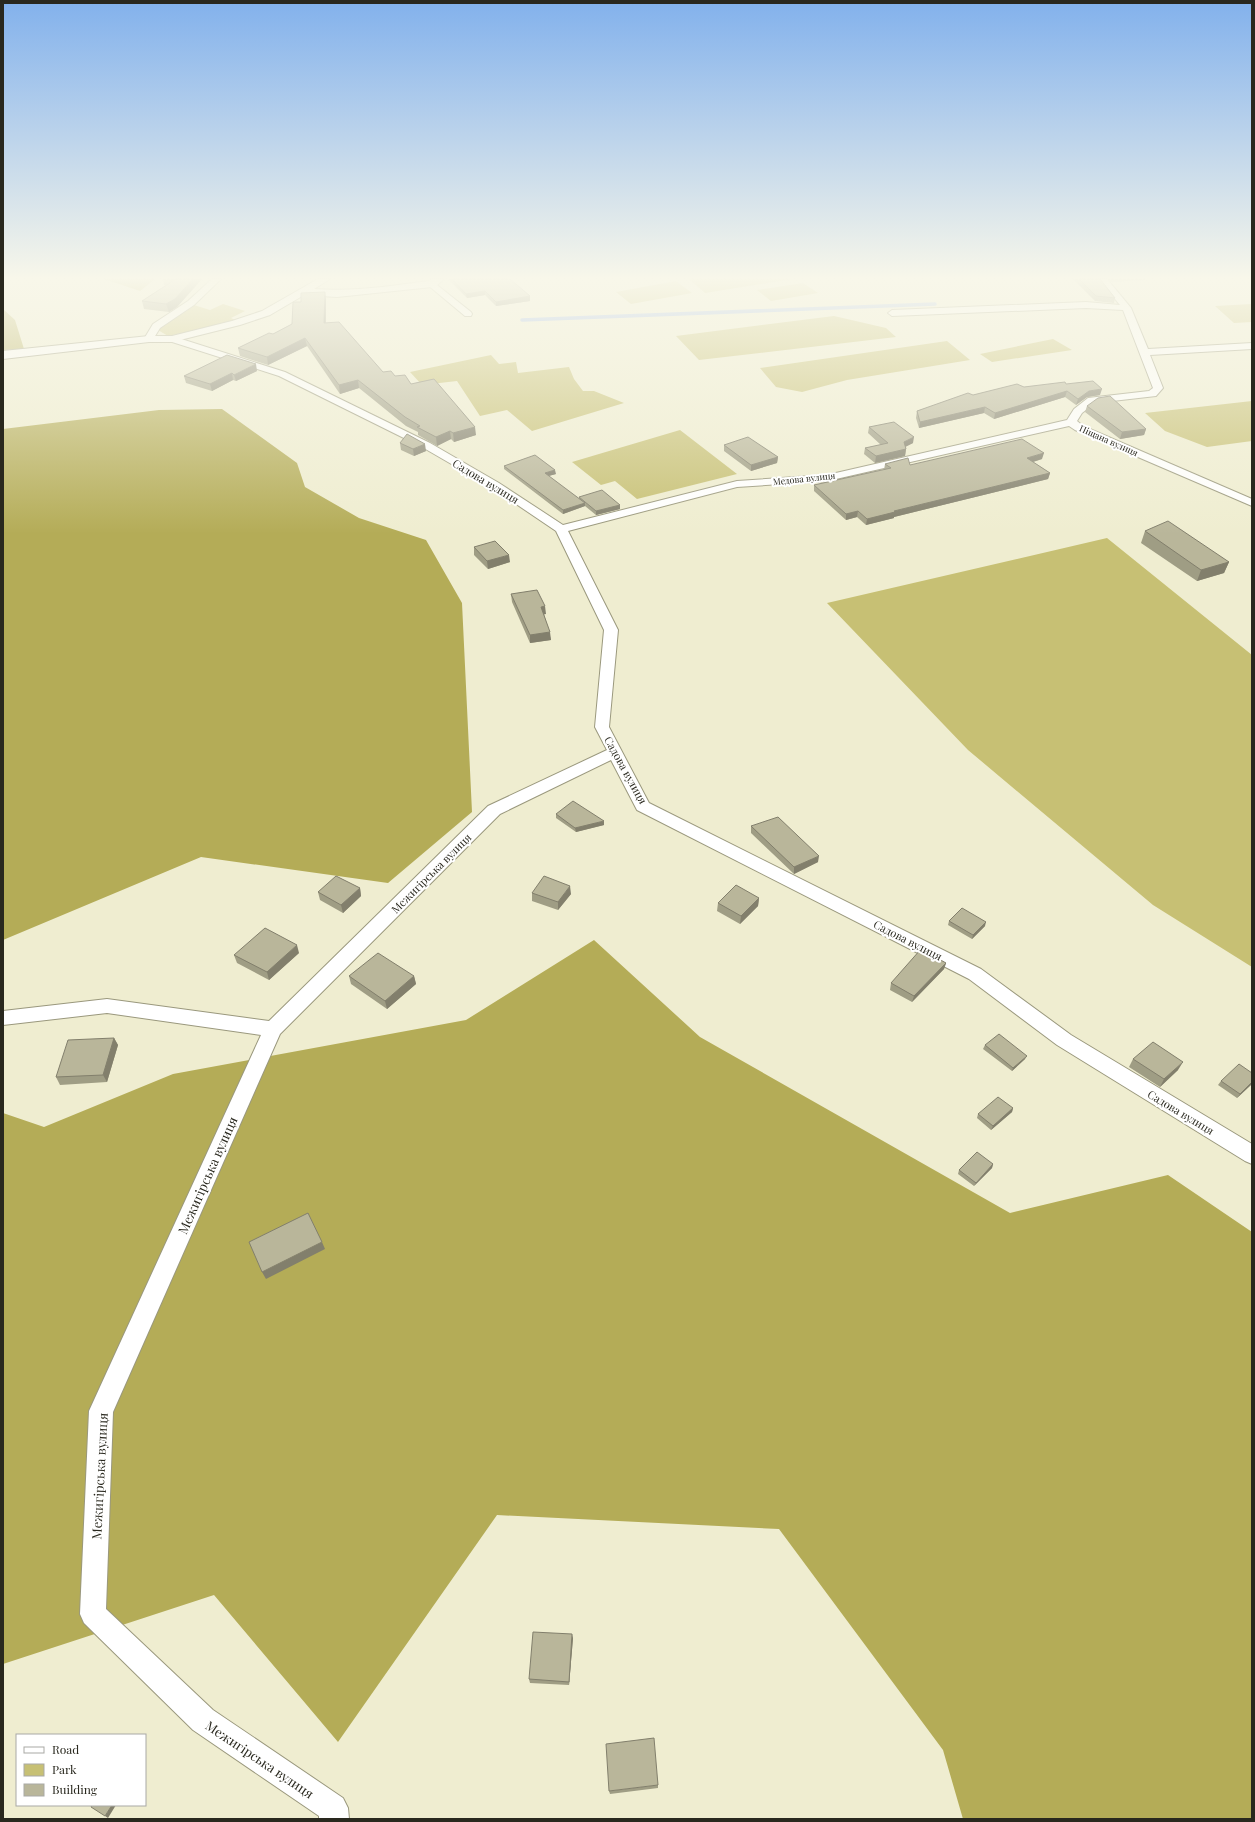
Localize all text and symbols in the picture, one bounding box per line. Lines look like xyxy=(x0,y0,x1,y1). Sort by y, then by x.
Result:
street label: Піщана вулиця xyxy=(1078,422,1140,458)
street label: Садова вулиця xyxy=(450,455,522,507)
street label: Медова вулиця xyxy=(772,469,836,487)
street label: Садова вулиця xyxy=(601,734,651,807)
street label: Межигірська вулиця xyxy=(388,830,474,916)
street label: Садова вулиця xyxy=(871,916,945,964)
street label: Садова вулиця xyxy=(1145,1086,1217,1138)
street label: Межигірська вулиця xyxy=(173,1114,241,1236)
street label: Межигірська вулиця xyxy=(87,1412,111,1540)
street label: Межигірська вулиця xyxy=(203,1716,317,1802)
legend xyxy=(16,1734,146,1806)
text: Road xyxy=(52,1741,79,1757)
text: Park xyxy=(52,1761,77,1777)
text: Building xyxy=(52,1781,98,1797)

